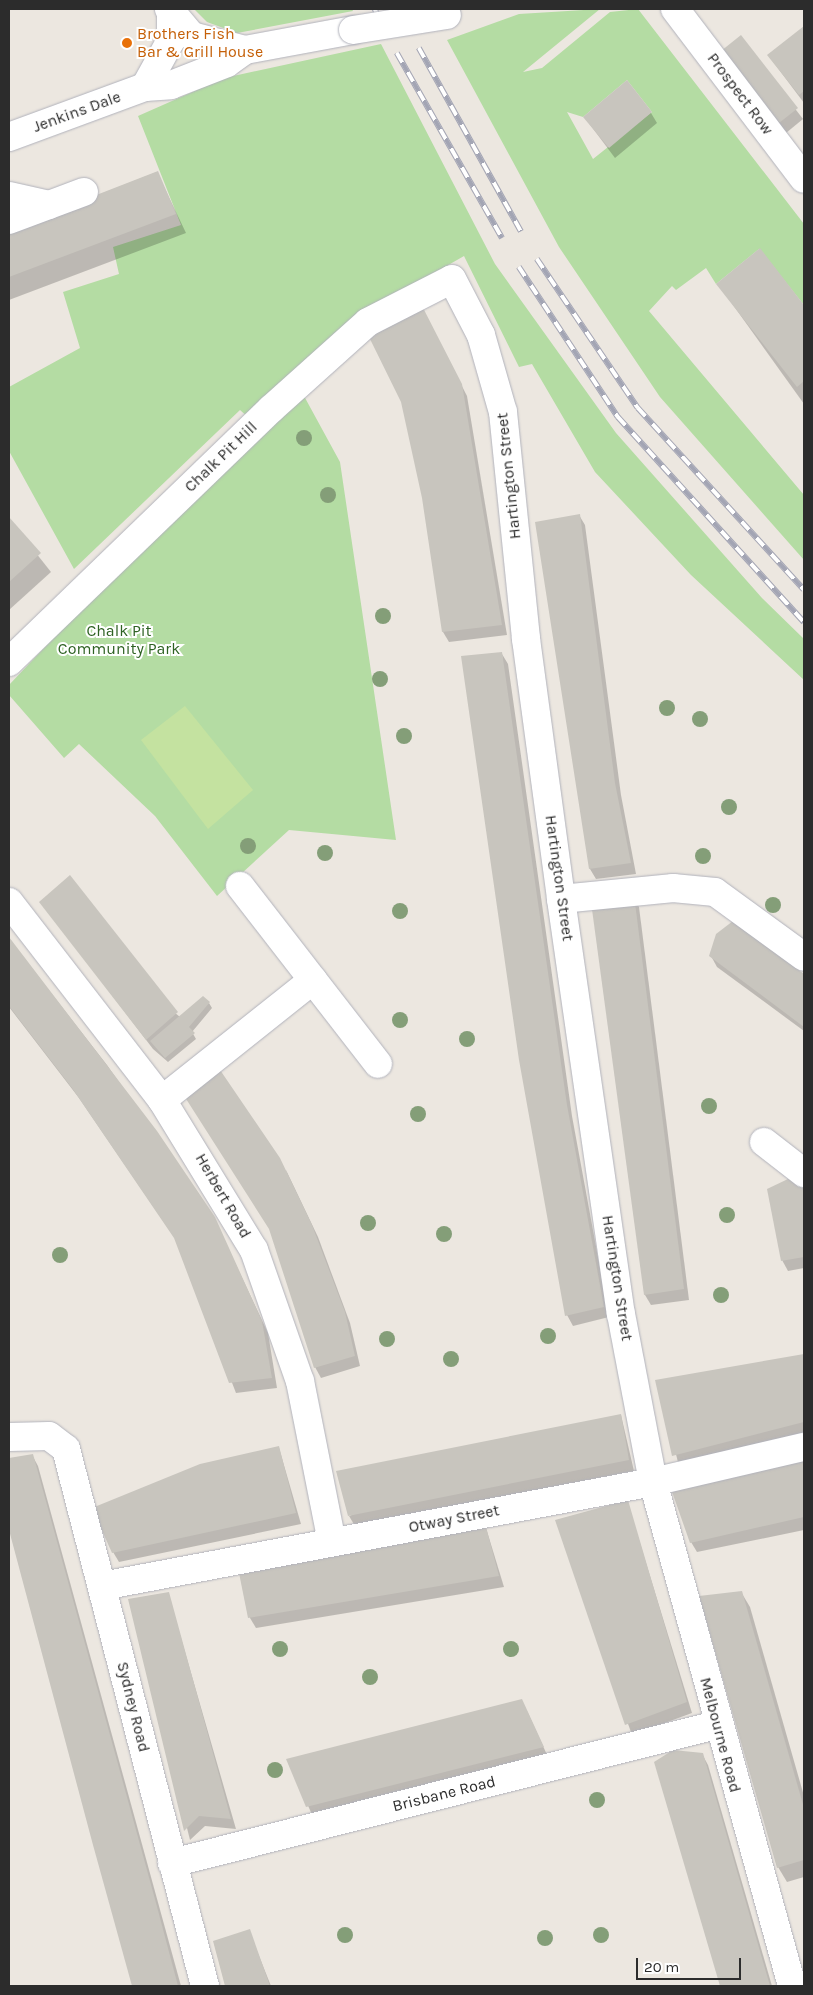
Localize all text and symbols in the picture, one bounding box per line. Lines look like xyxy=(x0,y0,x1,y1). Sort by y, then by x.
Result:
place label: Brothers Fish Bar & Grill House xyxy=(137,24,263,62)
marker: Brothers Fish Bar & Grill House xyxy=(121,37,133,49)
street label: Prospect Row xyxy=(703,49,777,139)
street label: Jenkins Dale xyxy=(30,87,124,137)
street label: Hartington Street xyxy=(493,412,525,540)
street label: Chalk Pit Hill xyxy=(181,418,261,496)
park label: Chalk Pit Community Park xyxy=(58,621,180,659)
street label: Hartington Street xyxy=(541,814,577,942)
street label: Herbert Road xyxy=(191,1150,255,1242)
street label: Hartington Street xyxy=(598,1214,636,1342)
street label: Otway Street xyxy=(407,1501,501,1537)
street label: Sydney Road xyxy=(112,1660,154,1754)
street label: Melbourne Road xyxy=(695,1675,745,1795)
street label: Brisbane Road xyxy=(390,1772,498,1816)
scale bar xyxy=(638,1948,743,1980)
text: 20 m xyxy=(644,1958,679,1976)

